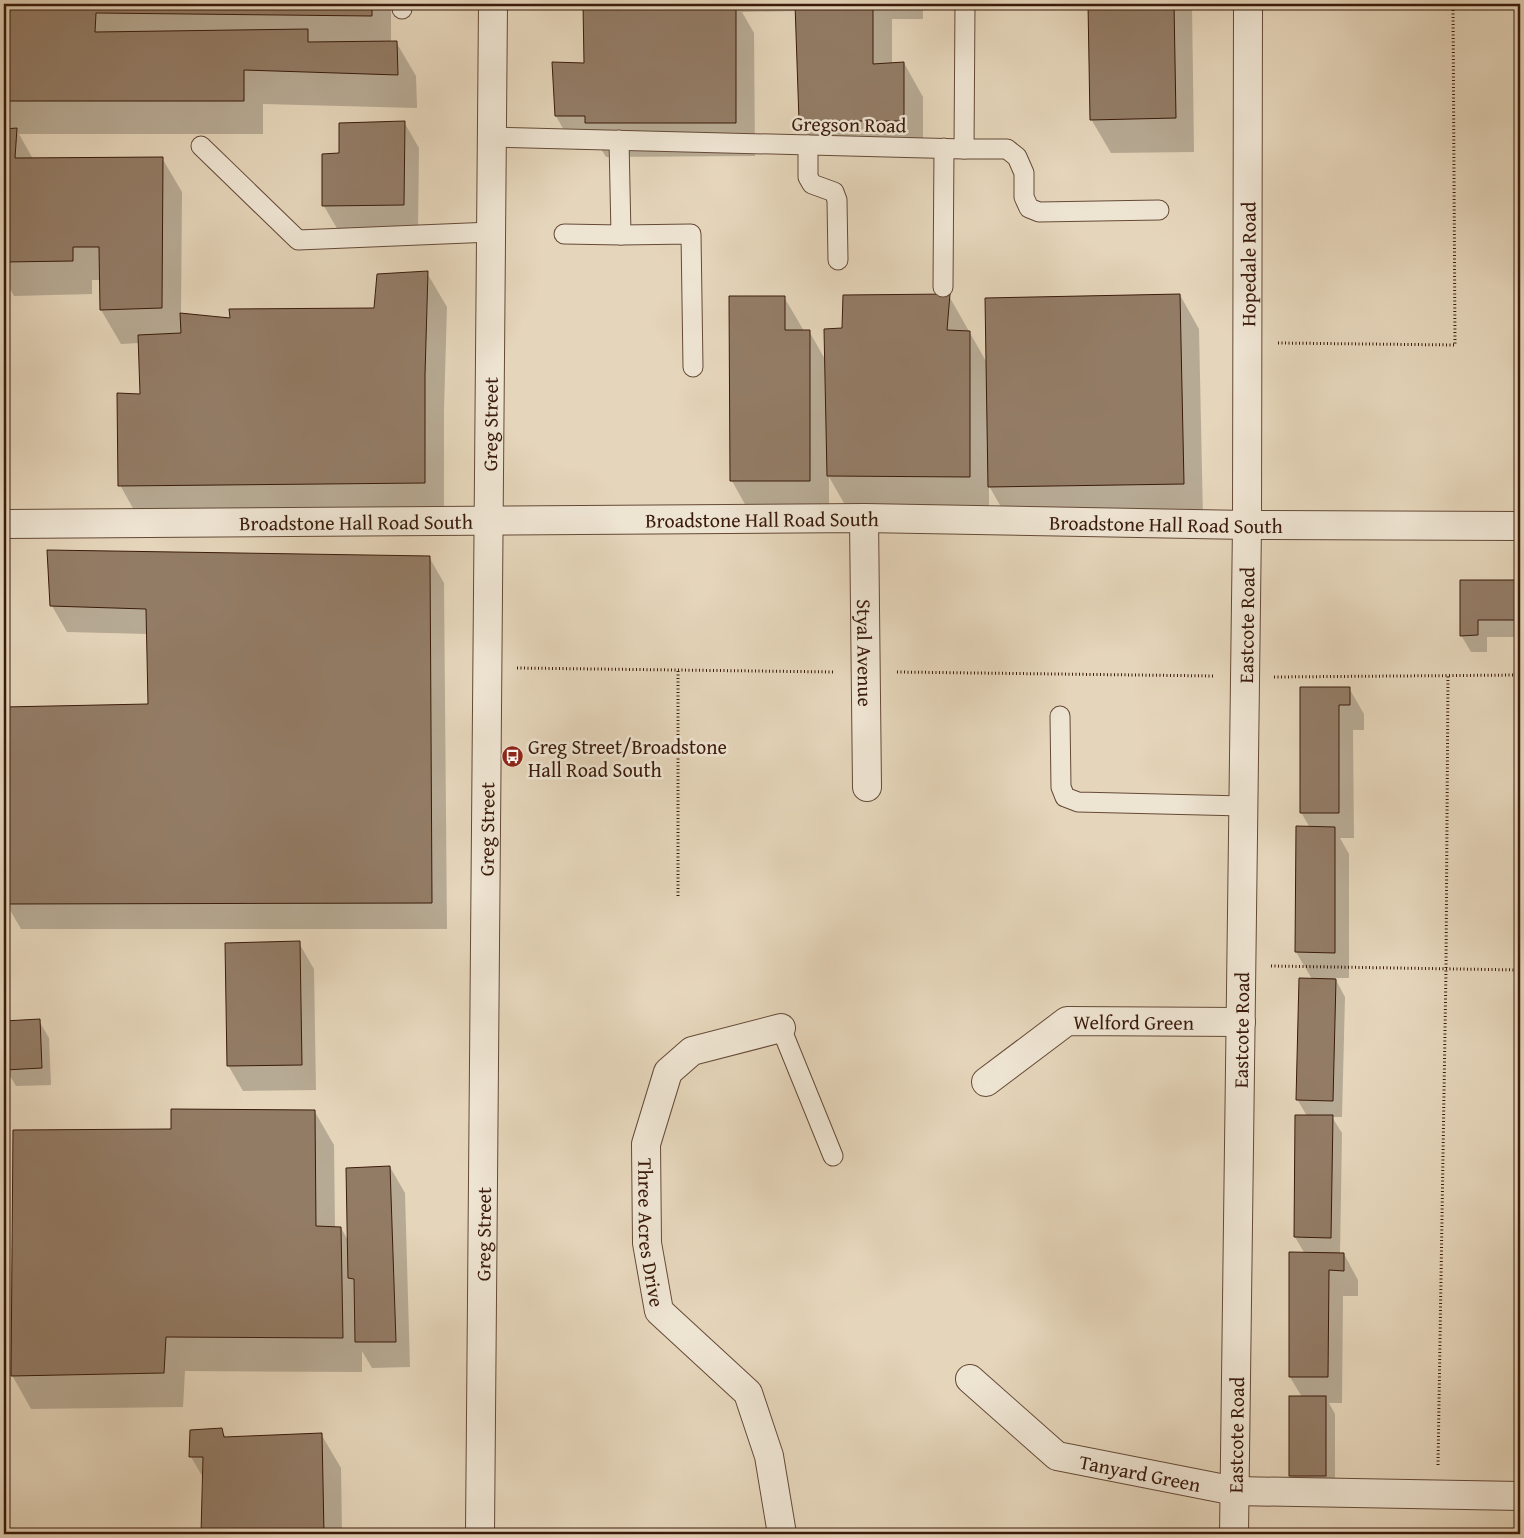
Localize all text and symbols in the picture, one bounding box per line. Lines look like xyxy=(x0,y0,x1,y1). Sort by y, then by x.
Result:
street label: Gregson Road xyxy=(791,109,907,140)
street label: Hopedale Road xyxy=(1233,201,1262,327)
street label: Greg Street xyxy=(475,377,504,471)
street label: Broadstone Hall Road South xyxy=(645,503,879,534)
street label: Broadstone Hall Road South xyxy=(239,506,473,537)
street label: Broadstone Hall Road South xyxy=(1049,507,1283,540)
street label: Eastcote Road xyxy=(1230,566,1261,683)
street label: Styal Avenue xyxy=(850,599,881,707)
place label: Greg Street/Broadstone Hall Road South xyxy=(528,732,727,784)
bus stop icon: Greg Street/Broadstone Hall Road South xyxy=(500,745,524,769)
street label: Greg Street xyxy=(471,782,501,876)
street label: Eastcote Road xyxy=(1225,971,1256,1088)
street label: Welford Green xyxy=(1073,1007,1194,1036)
street label: Three Acres Drive xyxy=(632,1158,672,1309)
street label: Greg Street xyxy=(468,1187,497,1281)
street label: Eastcote Road xyxy=(1220,1376,1251,1493)
street label: Tanyard Green xyxy=(1077,1446,1203,1498)

